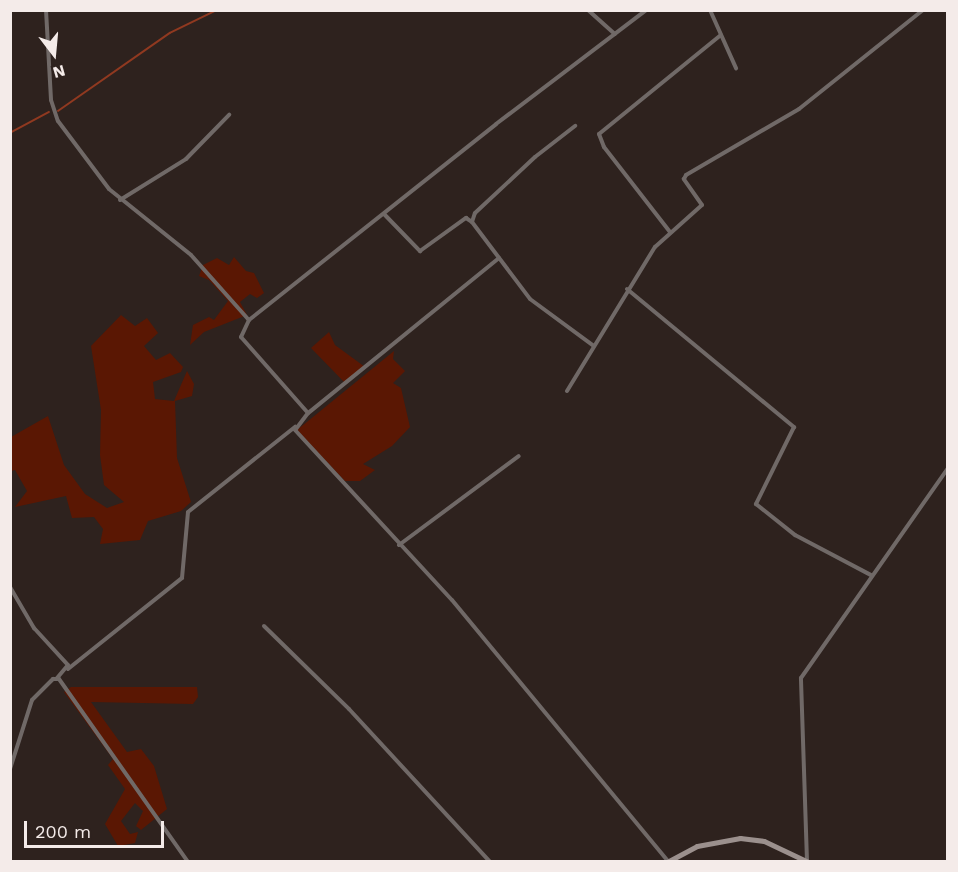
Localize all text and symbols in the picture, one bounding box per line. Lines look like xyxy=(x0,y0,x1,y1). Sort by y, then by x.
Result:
north arrow xyxy=(24,24,84,84)
text: N xyxy=(51,61,67,83)
scale bar xyxy=(27,809,166,847)
text: 200 m xyxy=(35,821,91,842)

